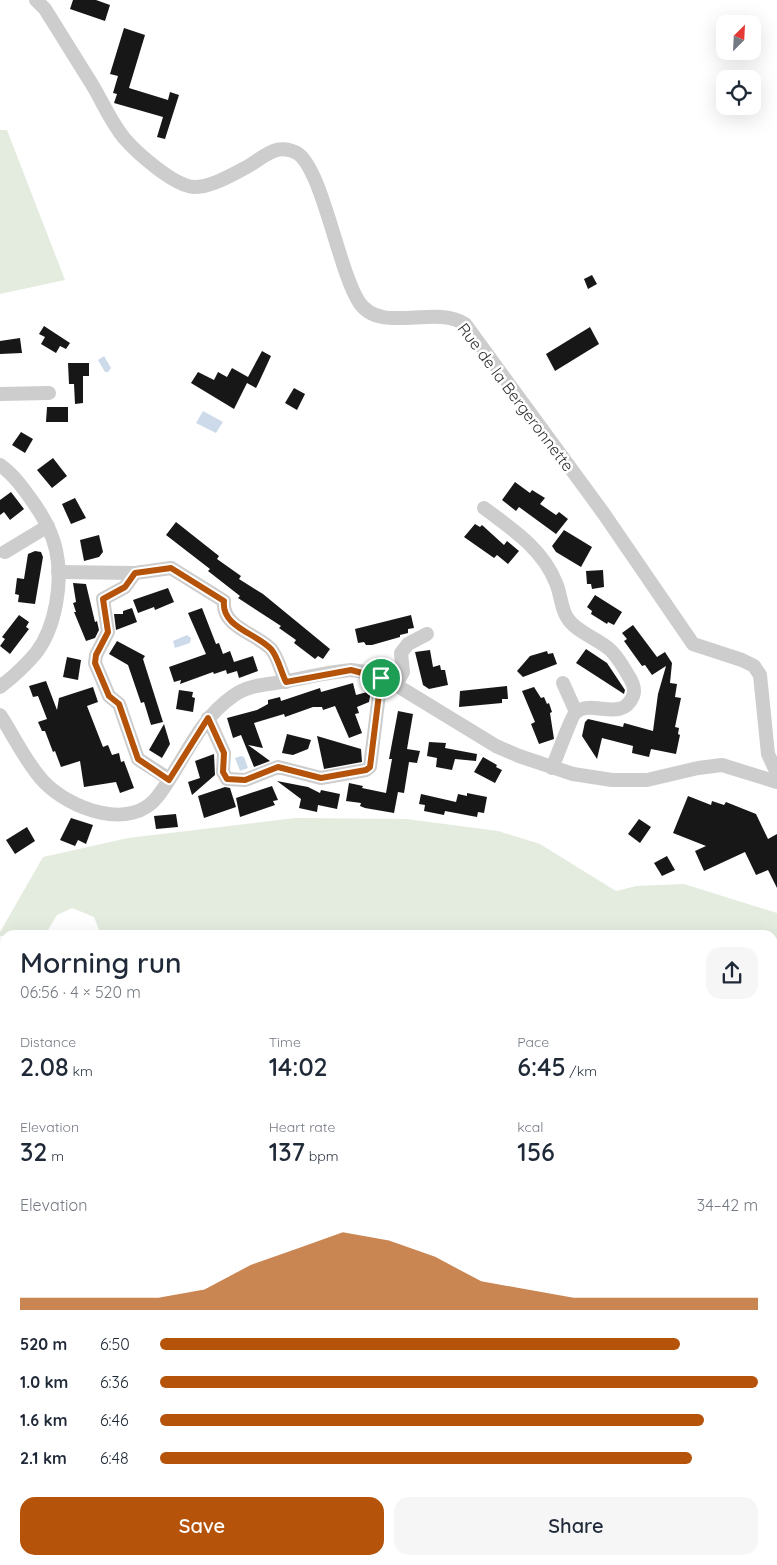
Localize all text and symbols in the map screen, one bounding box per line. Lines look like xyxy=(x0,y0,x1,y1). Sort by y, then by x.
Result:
north arrow xyxy=(716,15,761,60)
map controls xyxy=(716,15,761,115)
button: locate xyxy=(716,70,761,115)
street label: Rue de la Bergeronnette xyxy=(454,319,578,475)
pin xyxy=(360,657,402,699)
icon: arrive xyxy=(367,664,395,692)
text: Morning run xyxy=(20,945,181,980)
button: share xyxy=(706,947,758,999)
text: 06:56 · 4 × 520 m xyxy=(20,982,141,1002)
text: Distance xyxy=(20,1033,76,1051)
text: Time xyxy=(269,1033,301,1051)
text: Pace xyxy=(517,1033,549,1051)
text: 2.08 xyxy=(20,1051,69,1082)
text: 14:02 xyxy=(269,1051,328,1082)
text: 6:45 xyxy=(517,1051,566,1082)
text: km xyxy=(69,1062,93,1080)
text: /km xyxy=(566,1062,597,1080)
text: Elevation xyxy=(20,1118,79,1136)
text: Heart rate xyxy=(269,1118,335,1136)
text: kcal xyxy=(517,1118,543,1136)
text: 32 xyxy=(20,1136,47,1167)
text: 137 xyxy=(269,1136,305,1167)
text: 156 xyxy=(517,1136,555,1167)
text: m xyxy=(47,1147,64,1165)
text: bpm xyxy=(305,1147,339,1165)
text: Elevation xyxy=(20,1195,87,1215)
text: 34–42 m xyxy=(697,1195,758,1215)
text: 520 m xyxy=(20,1334,67,1354)
text: 6:50 xyxy=(100,1334,130,1354)
text: 1.0 km xyxy=(20,1372,68,1392)
text: 6:36 xyxy=(100,1372,129,1392)
text: 1.6 km xyxy=(20,1410,67,1430)
text: 6:46 xyxy=(100,1410,129,1430)
text: 2.1 km xyxy=(20,1448,67,1468)
text: 6:48 xyxy=(100,1448,129,1468)
button: Save xyxy=(20,1497,384,1555)
button: Share xyxy=(394,1497,758,1555)

